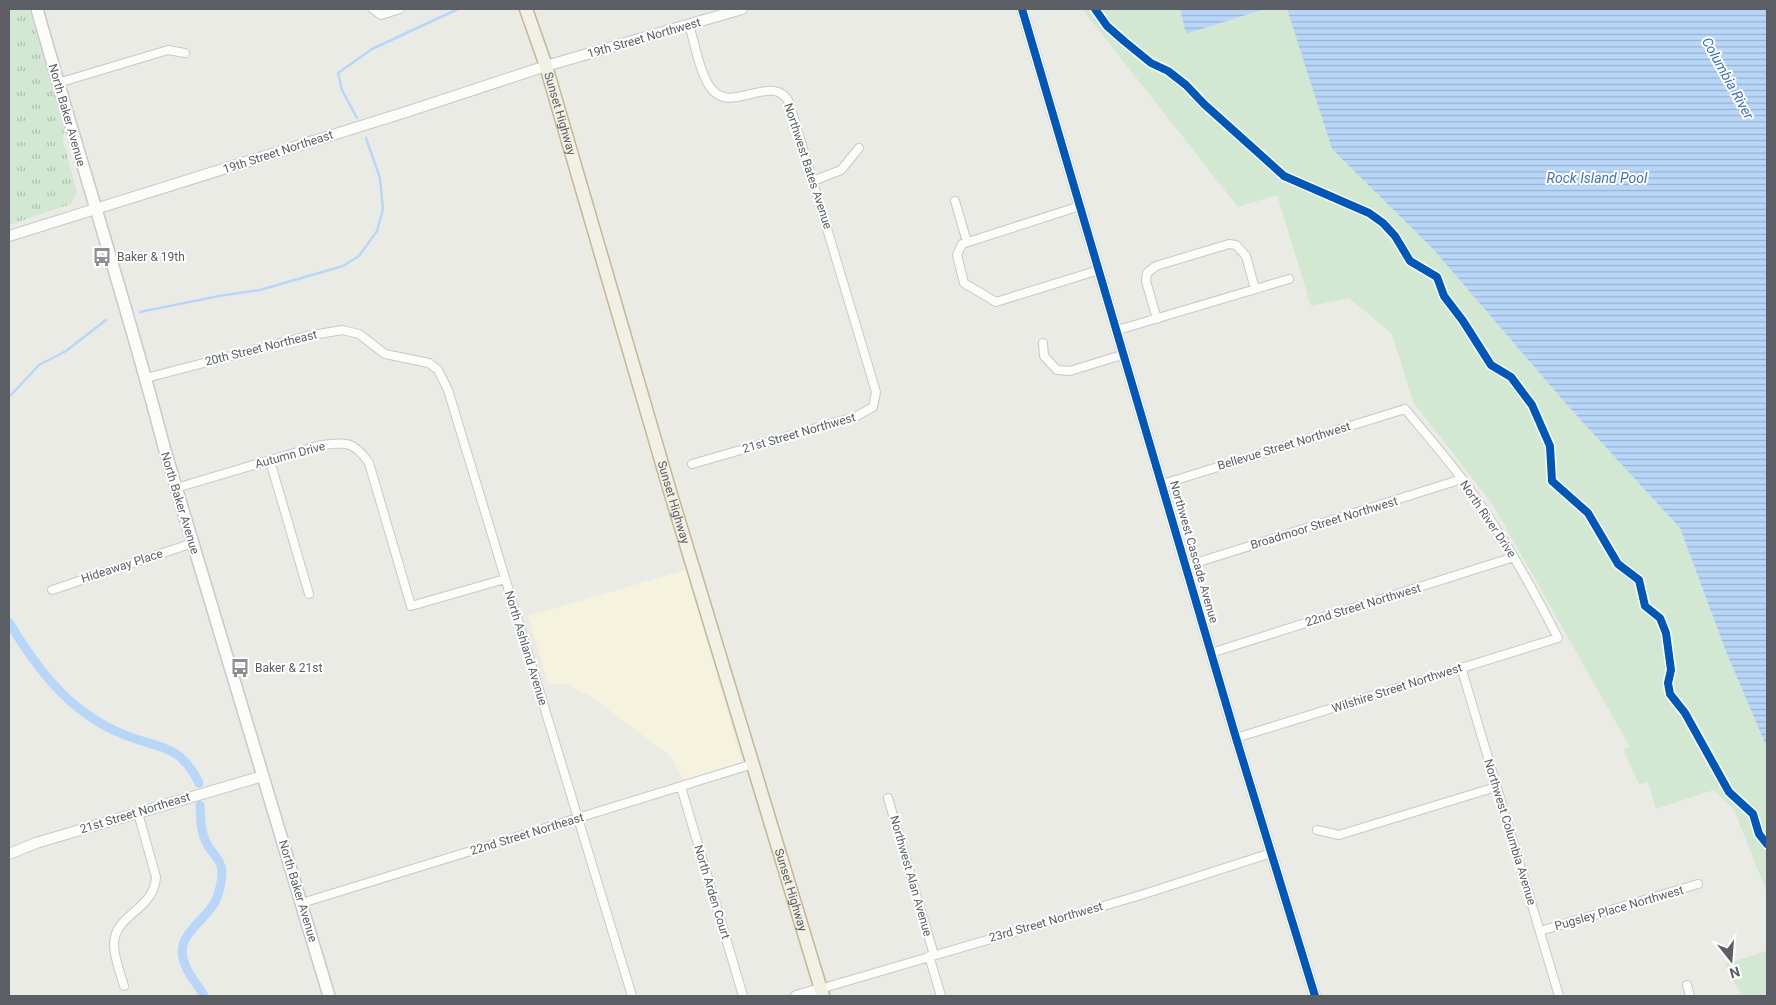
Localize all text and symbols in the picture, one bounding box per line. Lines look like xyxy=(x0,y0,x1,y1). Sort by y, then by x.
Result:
street label: 19th Street Northwest xyxy=(586,15,702,61)
water label: Columbia River xyxy=(1699,34,1757,122)
street label: North Baker Avenue xyxy=(46,62,88,168)
street label: Sunset Highway xyxy=(541,70,579,157)
street label: Northwest Bates Avenue xyxy=(781,101,835,231)
street label: 19th Street Northeast xyxy=(221,128,335,176)
water label: Rock Island Pool xyxy=(1547,170,1648,186)
bus stop icon: Baker & 19th xyxy=(91,246,113,268)
place label: Baker & 19th xyxy=(117,250,185,264)
street label: 20th Street Northeast xyxy=(204,327,319,369)
street label: 21st Street Northwest xyxy=(741,410,857,456)
street label: Bellevue Street Northwest xyxy=(1216,419,1352,473)
street label: Autumn Drive xyxy=(253,439,327,471)
street label: North Baker Avenue xyxy=(158,450,202,556)
street label: Sunset Highway xyxy=(655,459,693,546)
street label: North River Drive xyxy=(1457,478,1519,560)
street label: Northwest Cascade Avenue xyxy=(1167,479,1221,625)
street label: Broadmoor Street Northwest xyxy=(1249,494,1399,552)
street label: Hideaway Place xyxy=(79,546,165,586)
street label: 22nd Street Northwest xyxy=(1303,581,1423,629)
street label: North Ashland Avenue xyxy=(502,589,550,707)
bus stop icon: Baker & 21st xyxy=(229,657,251,679)
street label: Wilshire Street Northwest xyxy=(1330,660,1464,716)
place label: Baker & 21st xyxy=(255,661,322,675)
street label: Northwest Columbia Avenue xyxy=(1481,757,1539,907)
street label: 21st Street Northeast xyxy=(78,790,192,836)
street label: 22nd Street Northeast xyxy=(469,810,585,858)
street label: Northwest Alan Avenue xyxy=(887,814,935,938)
street label: North Baker Avenue xyxy=(276,838,320,944)
street label: North Arden Court xyxy=(691,843,733,941)
street label: Sunset Highway xyxy=(772,847,810,933)
street label: Pugsley Place Northwest xyxy=(1553,883,1685,933)
street label: 23rd Street Northwest xyxy=(988,899,1105,945)
north arrow xyxy=(1706,935,1756,985)
text: N xyxy=(1728,963,1742,982)

